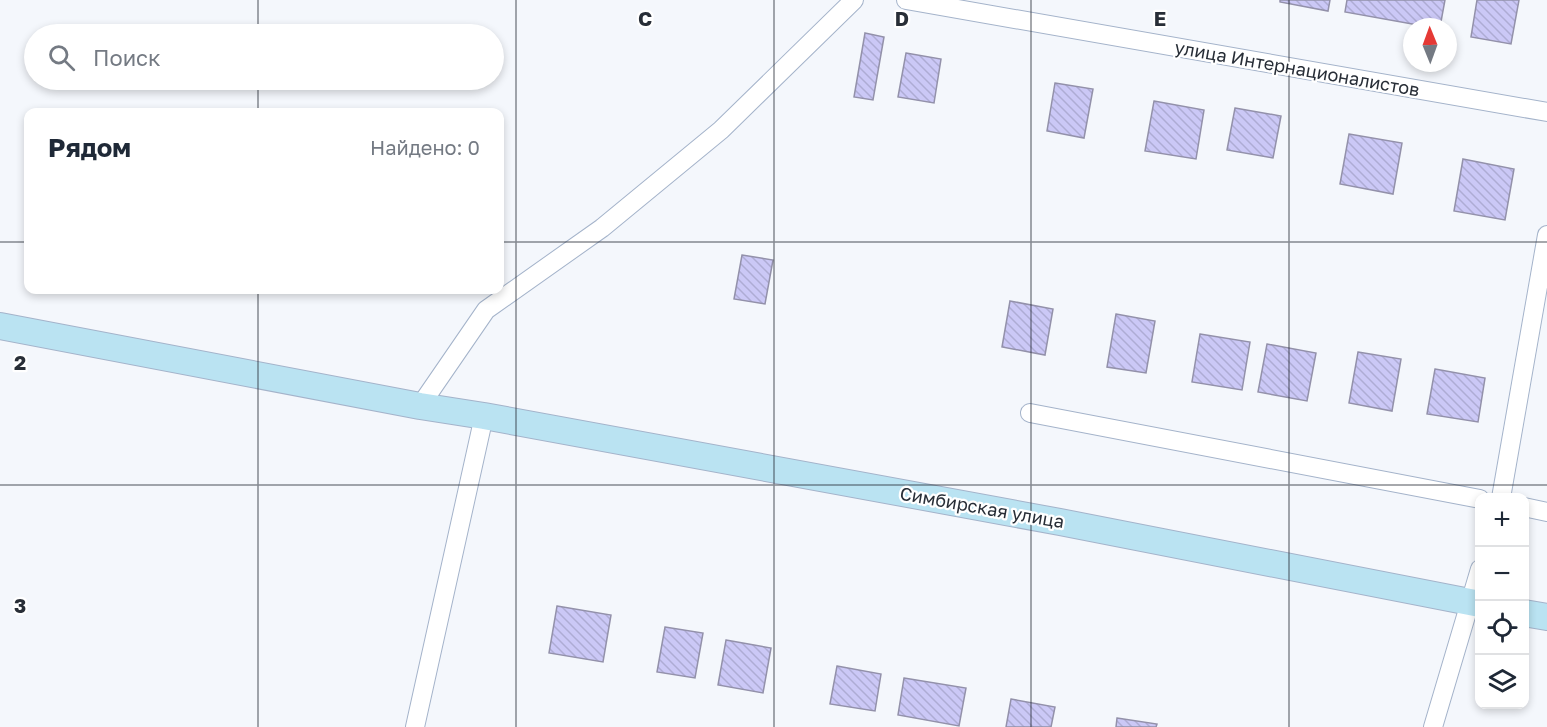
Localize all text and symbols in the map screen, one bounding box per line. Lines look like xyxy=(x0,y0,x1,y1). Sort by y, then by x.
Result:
text: C xyxy=(638,6,652,30)
text: D xyxy=(895,6,909,30)
text: E xyxy=(1154,6,1166,30)
north arrow xyxy=(1403,18,1457,72)
search box xyxy=(24,24,504,90)
street label: улица Интернационалистов xyxy=(1173,36,1421,100)
icon: search xyxy=(45,41,78,74)
text: Поиск xyxy=(93,44,161,71)
text: Рядом xyxy=(48,132,131,163)
text: Найдено: 0 xyxy=(370,135,480,159)
text: 2 xyxy=(14,350,26,374)
street label: Симбирская улица xyxy=(898,482,1066,532)
map controls xyxy=(1475,493,1529,709)
button: + xyxy=(1475,493,1529,547)
button: − xyxy=(1475,547,1529,601)
text: 3 xyxy=(14,593,26,617)
button: locate xyxy=(1475,601,1529,655)
button: layers xyxy=(1475,655,1529,709)

